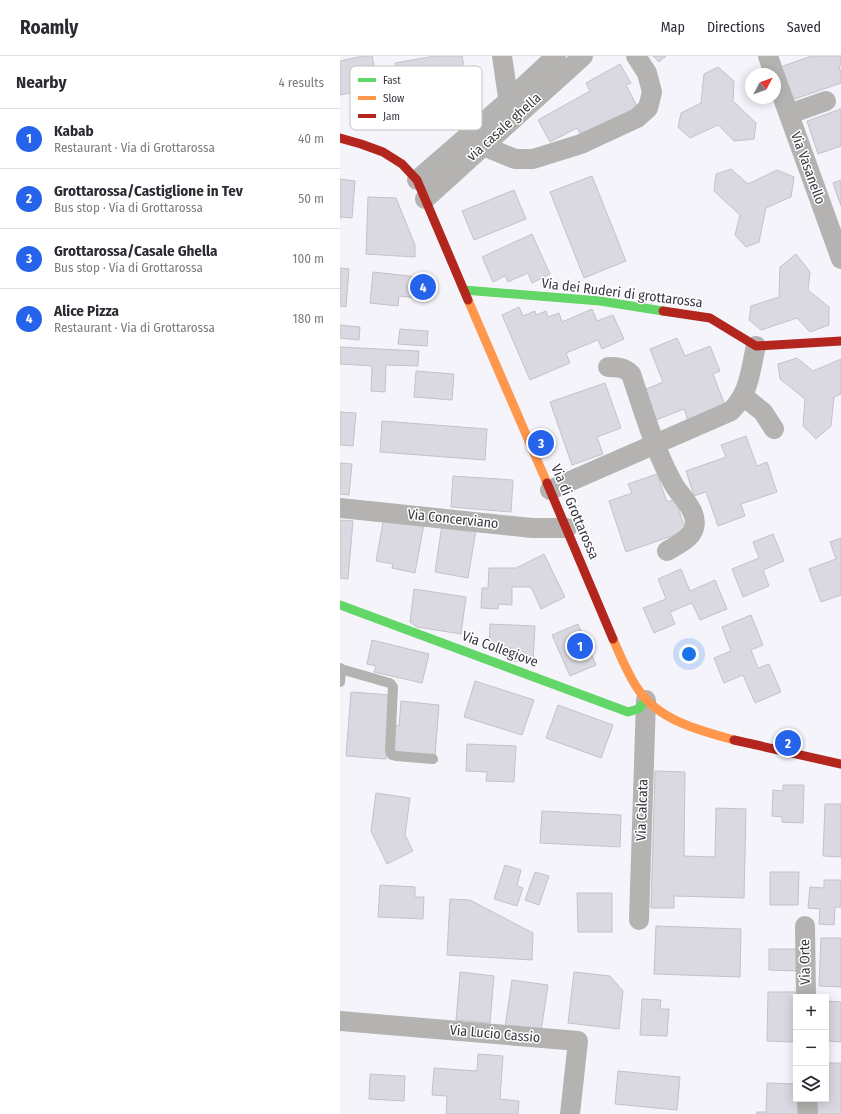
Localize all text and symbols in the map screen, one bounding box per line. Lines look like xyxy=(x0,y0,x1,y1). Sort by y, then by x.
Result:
text: Roamly xyxy=(20,16,78,39)
text: Map xyxy=(661,19,685,36)
text: Directions xyxy=(707,19,765,36)
text: Saved xyxy=(787,19,821,36)
legend xyxy=(350,66,482,130)
north arrow xyxy=(745,68,781,104)
text: Nearby xyxy=(16,72,67,93)
text: Fast xyxy=(383,74,401,87)
text: 4 results xyxy=(278,75,324,90)
street label: via casale ghella xyxy=(463,89,545,165)
text: Slow xyxy=(383,92,404,105)
text: Jam xyxy=(383,110,400,123)
text: Kabab xyxy=(54,122,94,140)
street label: Via Vasanello xyxy=(787,129,829,207)
text: 1 xyxy=(26,131,32,146)
text: 40 m xyxy=(298,131,324,146)
text: Restaurant · Via di Grottarossa xyxy=(54,140,215,155)
text: Grottarossa/Castiglione in Tev xyxy=(54,182,243,200)
text: 2 xyxy=(26,191,32,206)
text: 50 m xyxy=(298,191,324,206)
text: Bus stop · Via di Grottarossa xyxy=(54,200,203,215)
text: Grottarossa/Casale Ghella xyxy=(54,242,218,260)
text: 3 xyxy=(26,251,32,266)
text: 100 m xyxy=(292,251,324,266)
text: Bus stop · Via di Grottarossa xyxy=(54,260,203,275)
pin: 4 xyxy=(410,272,436,302)
street label: Via dei Ruderi di grottarossa xyxy=(540,275,704,311)
text: Alice Pizza xyxy=(54,302,119,320)
text: 4 xyxy=(26,311,32,326)
text: 180 m xyxy=(293,311,324,326)
text: Restaurant · Via di Grottarossa xyxy=(54,320,215,335)
pin: 3 xyxy=(528,428,554,458)
street label: Via di Grottarossa xyxy=(547,462,603,562)
street label: Via Concerviano xyxy=(407,506,499,532)
street label: Via Collegiove xyxy=(460,627,540,671)
pin: 1 xyxy=(567,631,593,661)
your location xyxy=(679,644,699,664)
pin: 2 xyxy=(775,728,801,758)
street label: Via Calcata xyxy=(632,779,652,841)
street label: Via Orte xyxy=(796,939,814,985)
map controls xyxy=(793,994,829,1102)
button: + xyxy=(793,994,829,1030)
street label: Via Lucio Cassio xyxy=(449,1022,541,1046)
button: − xyxy=(793,1030,829,1066)
button: layers xyxy=(793,1066,829,1102)

